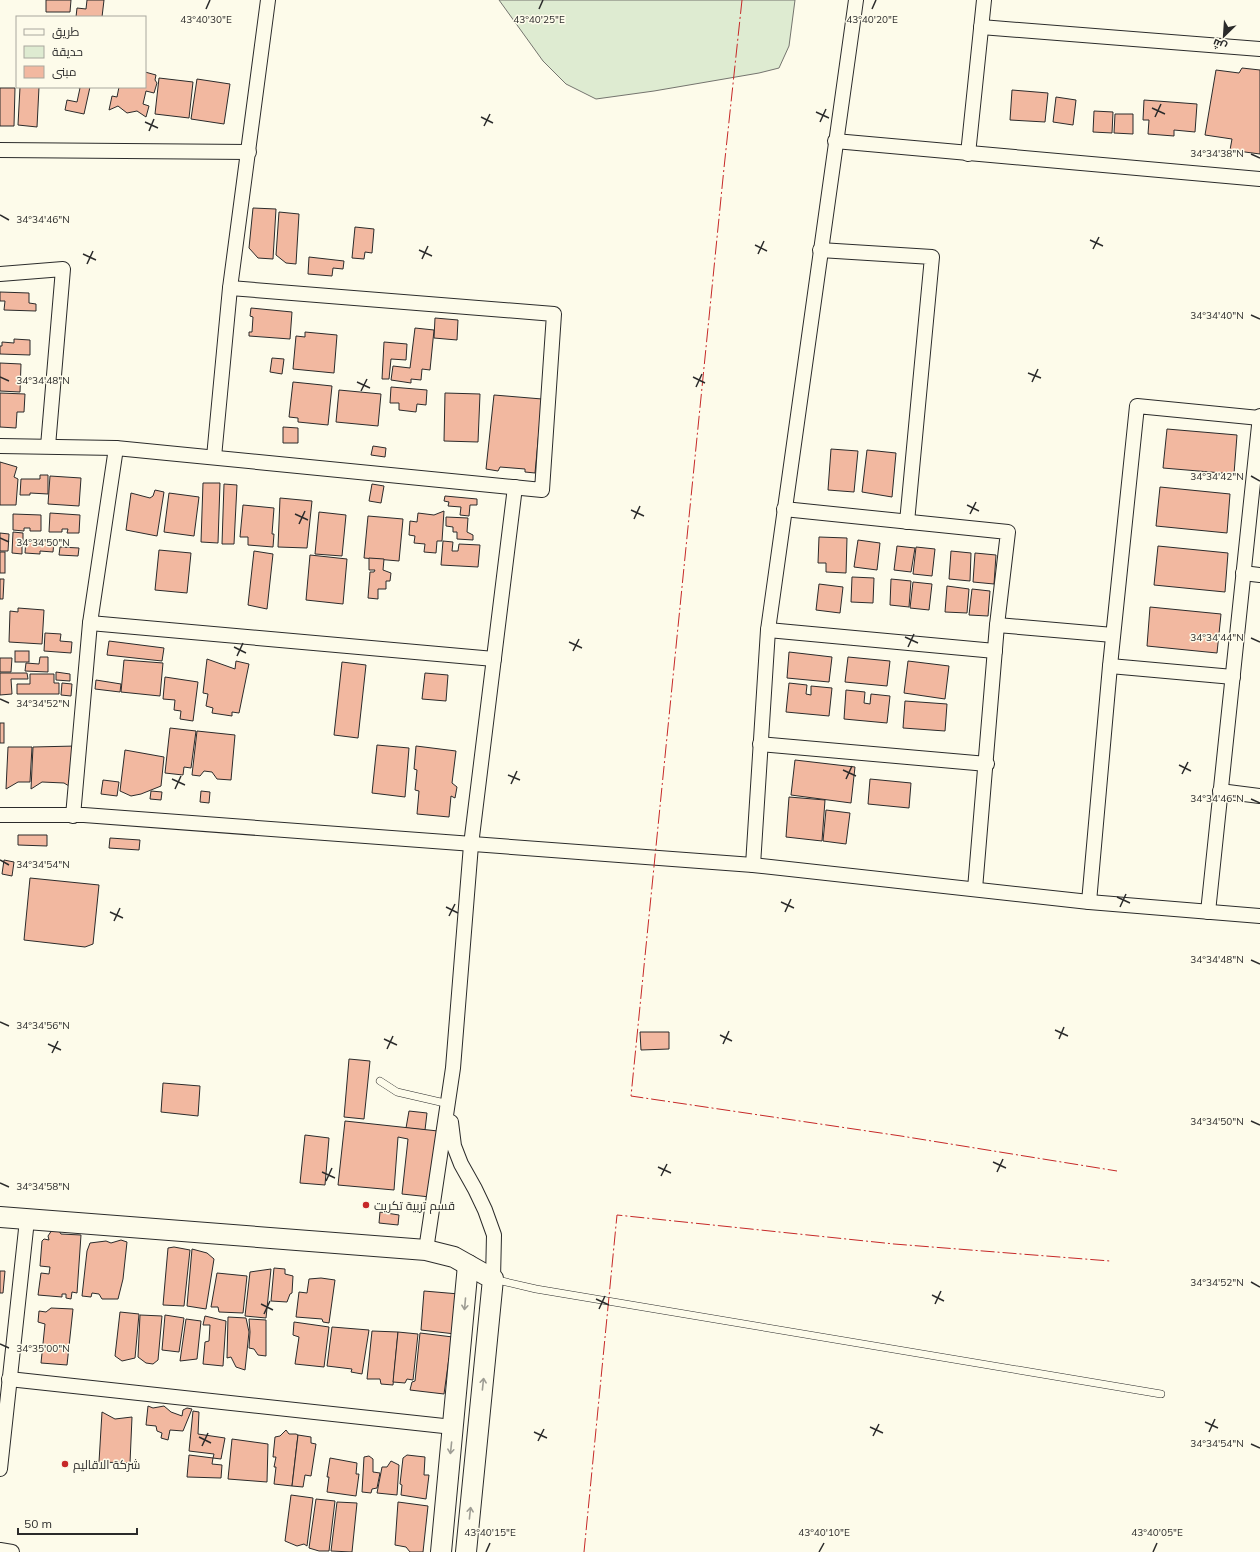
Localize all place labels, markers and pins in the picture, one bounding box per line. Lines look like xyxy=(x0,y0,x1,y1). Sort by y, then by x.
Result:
place label: قسم تربية تكريت xyxy=(374,1198,455,1214)
marker: قسم تربية تكريت xyxy=(361,1200,371,1210)
place label: شركة الاقاليم xyxy=(73,1457,140,1473)
marker: شركة الاقاليم xyxy=(60,1459,70,1469)

